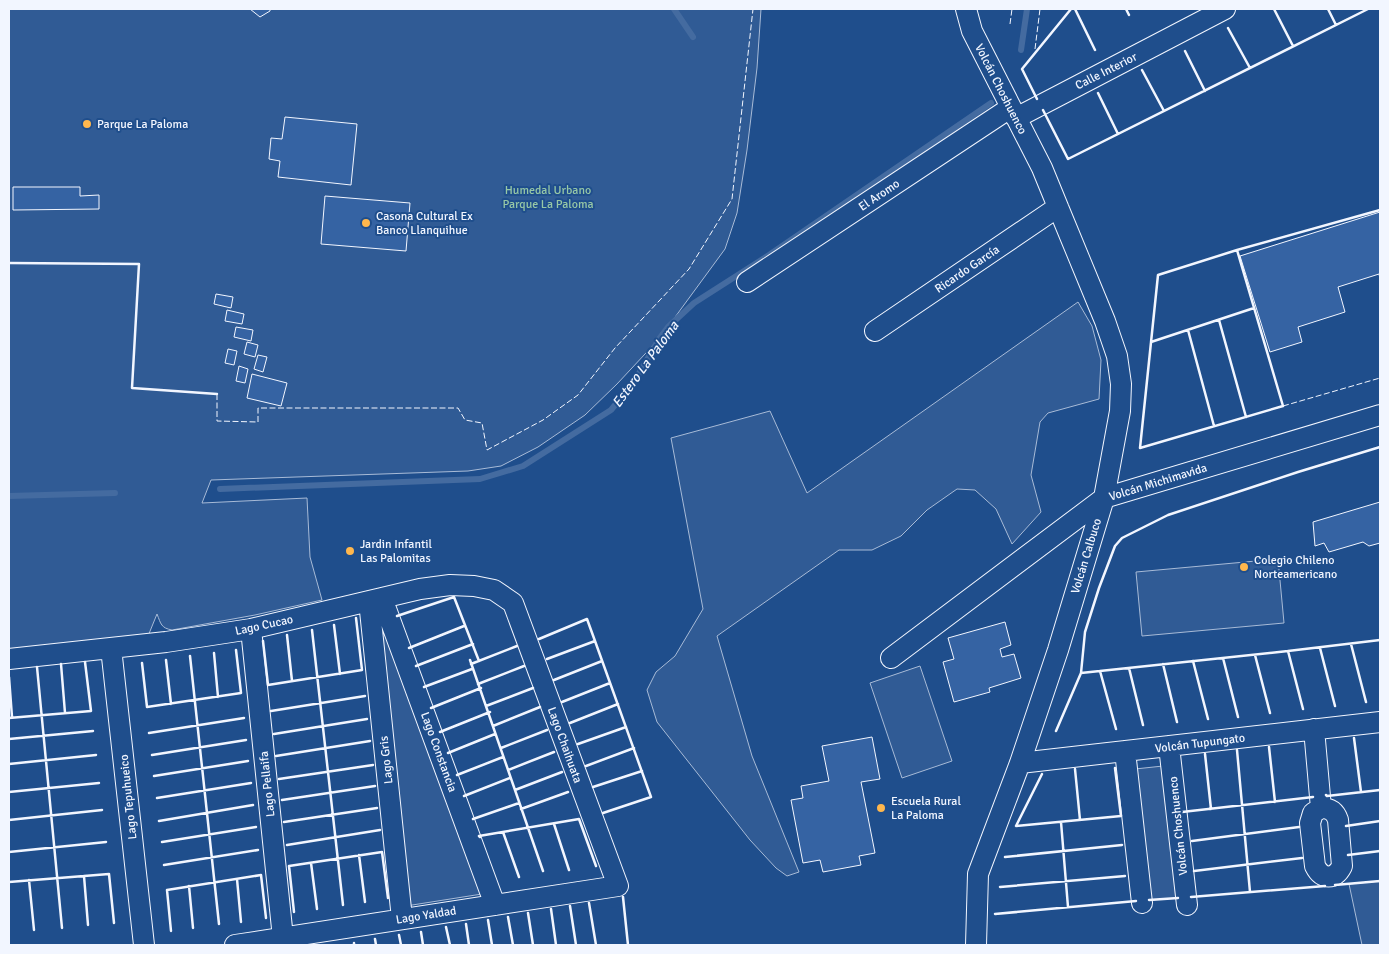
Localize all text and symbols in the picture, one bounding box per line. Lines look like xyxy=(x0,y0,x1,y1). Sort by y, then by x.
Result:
street label: Volcán Choshuenco xyxy=(971,41,1030,137)
street label: Calle Interior xyxy=(1073,49,1140,93)
place label: Parque La Paloma xyxy=(97,117,188,132)
marker: Parque La Paloma xyxy=(81,118,93,130)
street label: El Aromo xyxy=(856,176,903,215)
park label: Humedal Urbano Parque La Paloma xyxy=(502,183,594,212)
place label: Casona Cultural Ex Banco Llanquihue xyxy=(376,209,473,238)
marker: Casona Cultural Ex Banco Llanquihue xyxy=(360,217,372,229)
street label: Ricardo García xyxy=(932,242,1003,297)
water label: Estero La Paloma xyxy=(608,317,683,411)
street label: Volcán Michimavida xyxy=(1107,460,1209,505)
street label: Volcán Calbuco xyxy=(1068,517,1105,596)
place label: Jardin Infantil Las Palomitas xyxy=(360,537,432,566)
marker: Jardin Infantil Las Palomitas xyxy=(344,545,356,557)
place label: Colegio Chileno Norteamericano xyxy=(1254,553,1337,582)
marker: Colegio Chileno Norteamericano xyxy=(1238,561,1250,573)
street label: Lago Cucao xyxy=(234,612,295,639)
street label: Lago Chaihuata xyxy=(544,705,585,785)
street label: Lago Constancia xyxy=(417,710,460,794)
street label: Volcán Tupungato xyxy=(1154,731,1246,756)
street label: Lago Gris xyxy=(377,735,396,785)
street label: Lago Pellaifa xyxy=(257,750,278,818)
street label: Lago Tepuhueico xyxy=(117,754,140,840)
street label: Volcán Choshuenco xyxy=(1166,776,1191,876)
place label: Escuela Rural La Paloma xyxy=(891,794,961,823)
marker: Escuela Rural La Paloma xyxy=(875,802,887,814)
street label: Lago Yaldad xyxy=(395,903,457,928)

